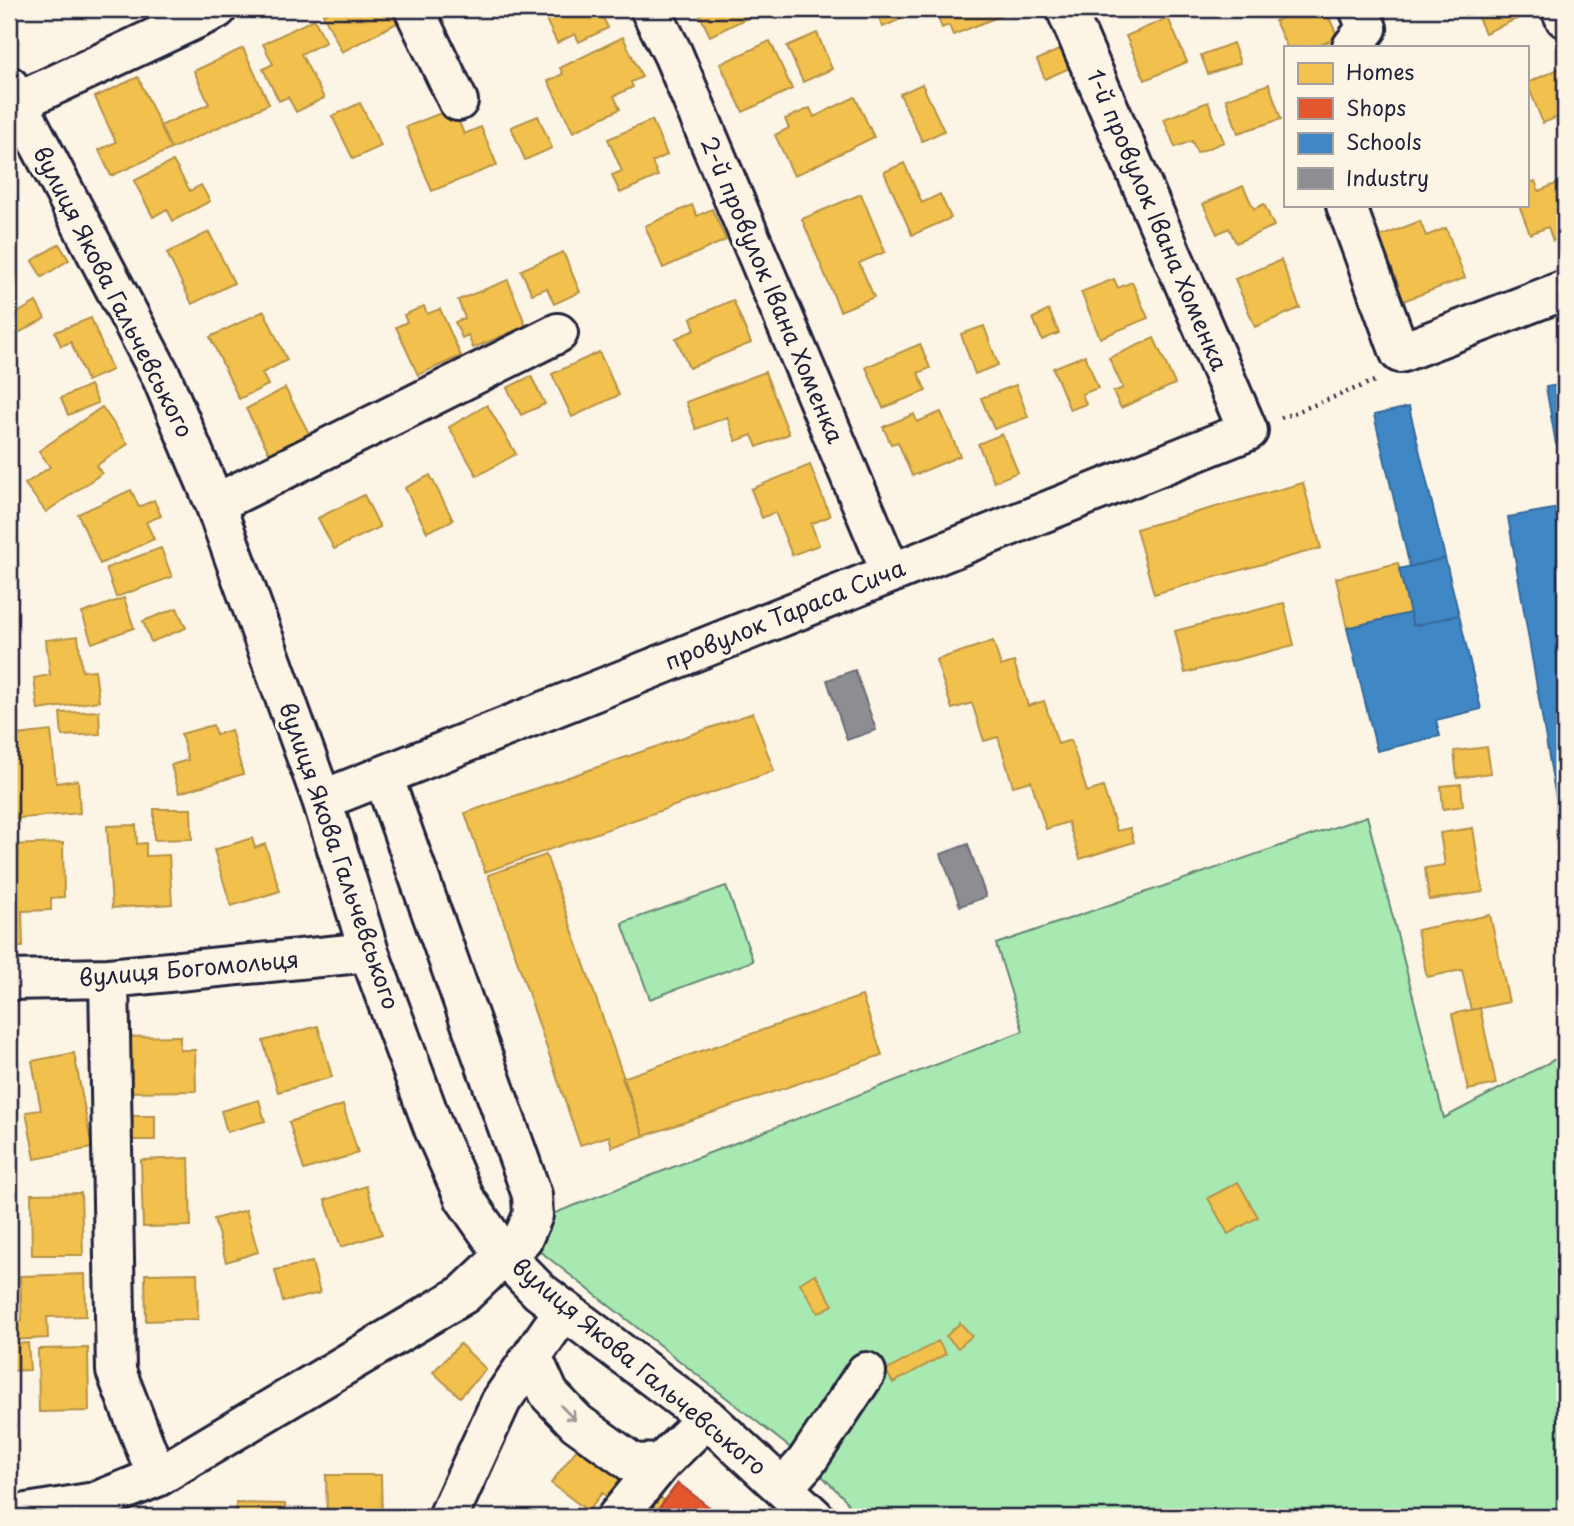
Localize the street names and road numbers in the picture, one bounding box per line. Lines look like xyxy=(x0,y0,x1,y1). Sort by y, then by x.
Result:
street label: 1-й провулок Івана Хоменка xyxy=(1079,63,1238,376)
street label: 2-й провулок Івана Хоменка xyxy=(693,130,854,449)
street label: вулиця Якова Гальчевського xyxy=(25,139,203,443)
street label: провулок Тараса Сича xyxy=(659,549,910,678)
street label: вулиця Якова Гальчевського xyxy=(271,697,410,1014)
street label: вулиця Богомольця xyxy=(77,940,300,995)
street label: вулиця Якова Гальчевського xyxy=(505,1249,775,1483)

